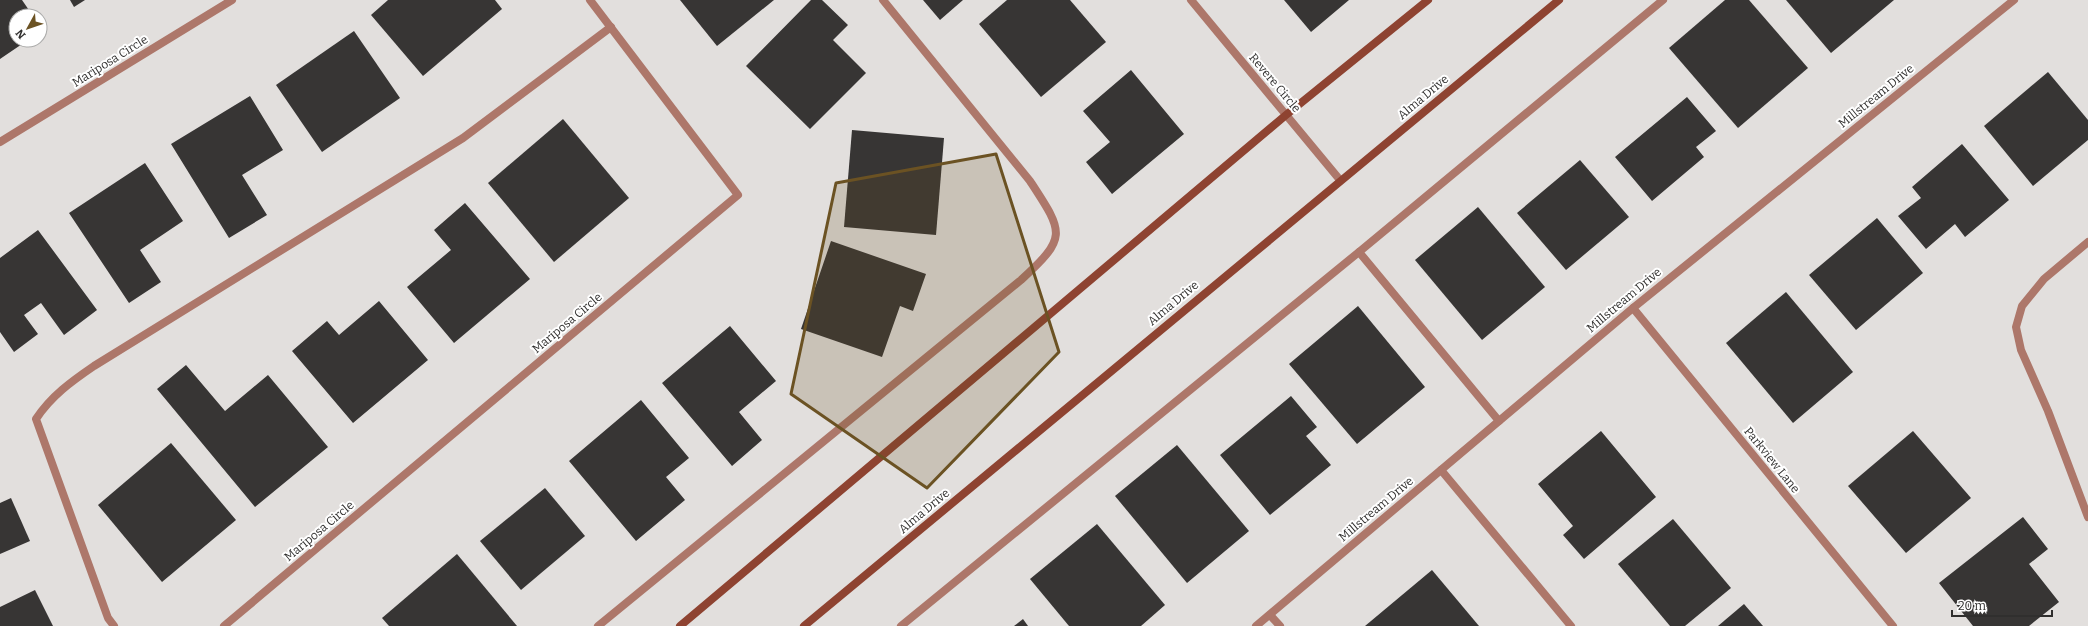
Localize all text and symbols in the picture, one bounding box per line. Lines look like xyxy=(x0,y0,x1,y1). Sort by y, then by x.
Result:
north arrow xyxy=(8,8,48,48)
text: N xyxy=(13,26,28,42)
street label: Mariposa Circle xyxy=(70,32,150,90)
street label: Revere Circle xyxy=(1246,51,1304,115)
street label: Millstream Drive xyxy=(1836,61,1916,131)
street label: Alma Drive xyxy=(1395,72,1451,122)
street label: Millstream Drive xyxy=(1584,265,1664,335)
street label: Alma Drive xyxy=(1145,278,1201,328)
street label: Mariposa Circle xyxy=(529,290,605,356)
street label: Parkview Lane xyxy=(1741,424,1803,496)
street label: Millstream Drive xyxy=(1336,474,1416,544)
street label: Alma Drive xyxy=(896,486,952,536)
street label: Mariposa Circle xyxy=(281,498,357,564)
scale bar xyxy=(1952,592,2052,618)
text: 20 m xyxy=(1958,599,1987,613)

